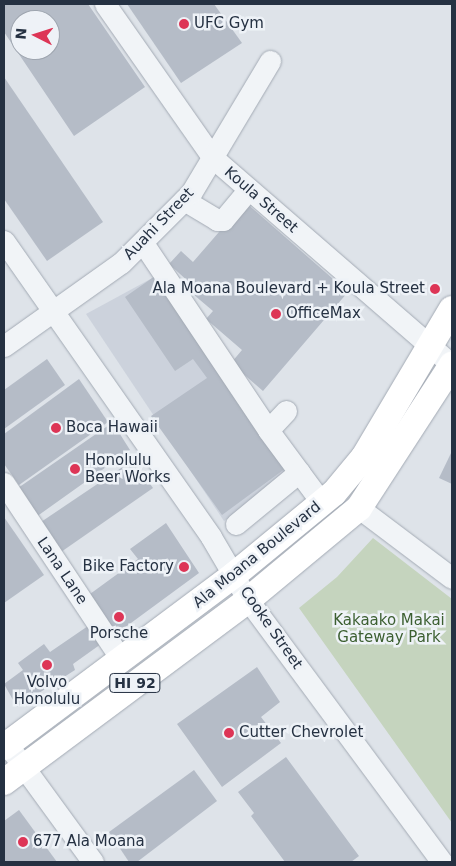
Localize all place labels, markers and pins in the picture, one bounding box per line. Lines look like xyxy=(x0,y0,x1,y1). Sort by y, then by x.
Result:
place label: UFC Gym xyxy=(194,15,264,33)
marker: UFC Gym xyxy=(178,18,190,30)
place label: Ala Moana Boulevard + Koula Street xyxy=(152,280,425,298)
marker: Ala Moana Boulevard + Koula Street xyxy=(429,283,441,295)
place label: OfficeMax xyxy=(286,305,361,323)
marker: OfficeMax xyxy=(270,308,282,320)
place label: Boca Hawaii xyxy=(66,419,158,437)
marker: Boca Hawaii xyxy=(50,422,62,434)
place label: Honolulu Beer Works xyxy=(85,451,170,486)
marker: Honolulu Beer Works xyxy=(69,463,81,475)
place label: Bike Factory xyxy=(83,558,174,576)
marker: Bike Factory xyxy=(178,561,190,573)
marker: Porsche xyxy=(113,611,125,623)
place label: Porsche xyxy=(90,625,148,643)
marker: Volvo Honolulu xyxy=(41,659,53,671)
place label: Volvo Honolulu xyxy=(14,673,80,708)
place label: Cutter Chevrolet xyxy=(239,724,363,742)
marker: Cutter Chevrolet xyxy=(223,727,235,739)
place label: 677 Ala Moana xyxy=(33,833,145,851)
marker: 677 Ala Moana xyxy=(17,836,29,848)

